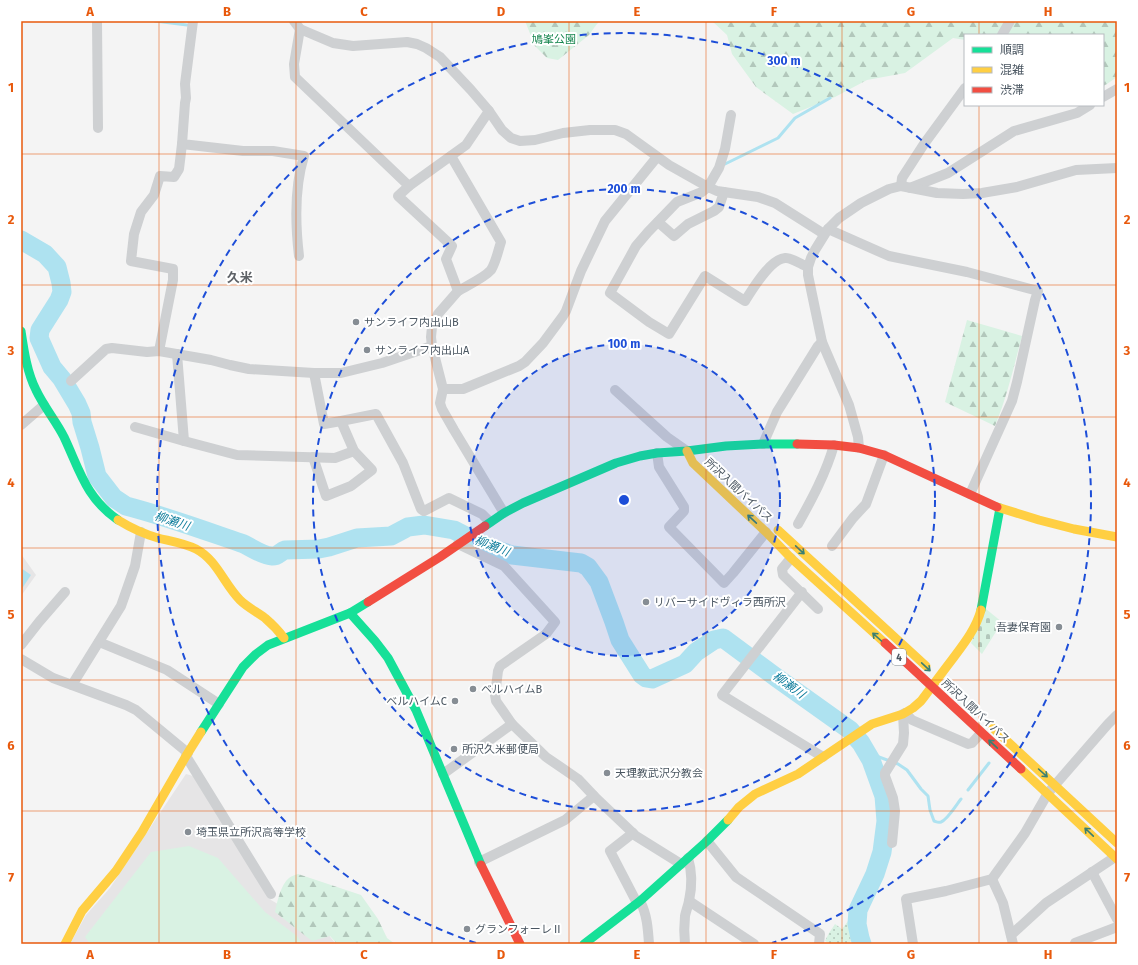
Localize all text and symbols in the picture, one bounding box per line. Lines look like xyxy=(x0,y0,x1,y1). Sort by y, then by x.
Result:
text: A xyxy=(85,4,94,19)
text: B xyxy=(223,4,231,19)
text: C xyxy=(360,4,368,19)
text: D xyxy=(497,4,506,19)
text: E xyxy=(634,4,641,19)
text: F xyxy=(771,4,778,19)
text: G xyxy=(907,4,915,19)
text: H xyxy=(1044,4,1052,19)
park label: 鳩峯公園 xyxy=(532,33,576,46)
legend xyxy=(964,34,1104,106)
text: 順調 xyxy=(1000,43,1024,57)
text: 300 m xyxy=(766,54,801,68)
text: 混雑 xyxy=(1000,63,1024,77)
text: 1 xyxy=(8,80,14,95)
text: 1 xyxy=(1124,80,1130,95)
text: 渋滞 xyxy=(1000,83,1024,97)
text: 200 m xyxy=(607,182,641,196)
text: 2 xyxy=(8,212,15,227)
text: 2 xyxy=(1124,212,1131,227)
district label: 久米 xyxy=(227,270,253,285)
place label: サンライフ内出山B xyxy=(364,316,459,329)
marker: サンライフ内出山B xyxy=(351,317,361,327)
text: 100 m xyxy=(608,337,640,351)
text: 3 xyxy=(7,343,15,358)
text: 3 xyxy=(1123,343,1131,358)
place label: サンライフ内出山A xyxy=(375,344,470,357)
marker: サンライフ内出山A xyxy=(362,345,372,355)
street label: 所沢入間バイパス xyxy=(702,456,775,525)
text: 4 xyxy=(7,475,15,490)
text: 4 xyxy=(1123,475,1131,490)
centre of rings xyxy=(617,493,631,507)
water label: 柳瀬川 xyxy=(153,509,193,534)
one-way arrow xyxy=(747,514,757,524)
water label: 柳瀬川 xyxy=(473,533,513,560)
one-way arrow xyxy=(795,545,805,555)
place label: リバーサイドヴィラ西所沢 xyxy=(654,596,786,609)
marker: リバーサイドヴィラ西所沢 xyxy=(641,597,651,607)
text: 5 xyxy=(8,607,15,622)
text: 5 xyxy=(1124,607,1131,622)
place label: 吾妻保育園 xyxy=(996,621,1051,634)
marker: 吾妻保育園 xyxy=(1054,622,1064,632)
one-way arrow xyxy=(872,632,882,642)
road number: 4 xyxy=(892,649,906,665)
one-way arrow xyxy=(921,662,931,671)
water label: 柳瀬川 xyxy=(770,669,809,702)
street label: 所沢入間バイパス xyxy=(939,677,1012,746)
place label: ベルハイムB xyxy=(481,683,543,696)
marker: ベルハイムB xyxy=(468,684,478,694)
place label: ベルハイムC xyxy=(386,695,447,708)
marker: ベルハイムC xyxy=(450,696,460,706)
text: 6 xyxy=(7,738,15,753)
text: 6 xyxy=(1123,738,1131,753)
one-way arrow xyxy=(988,739,998,749)
place label: 所沢久米郵便局 xyxy=(462,743,539,756)
marker: 所沢久米郵便局 xyxy=(449,744,459,754)
place label: 天理教武沢分教会 xyxy=(615,767,703,780)
marker: 天理教武沢分教会 xyxy=(602,768,612,778)
one-way arrow xyxy=(1037,769,1048,778)
place label: 埼玉県立所沢高等学校 xyxy=(196,826,306,839)
marker: 埼玉県立所沢高等学校 xyxy=(183,827,193,837)
one-way arrow xyxy=(1084,827,1094,837)
text: 7 xyxy=(8,870,14,885)
text: 7 xyxy=(1124,870,1130,885)
place label: グランフォーレⅡ xyxy=(475,923,563,936)
marker: グランフォーレⅡ xyxy=(462,924,472,934)
text: A xyxy=(85,947,94,962)
text: B xyxy=(223,947,231,962)
text: C xyxy=(360,947,368,962)
text: D xyxy=(497,947,506,962)
text: E xyxy=(634,947,641,962)
text: F xyxy=(771,947,778,962)
text: G xyxy=(907,947,915,962)
text: H xyxy=(1044,947,1052,962)

